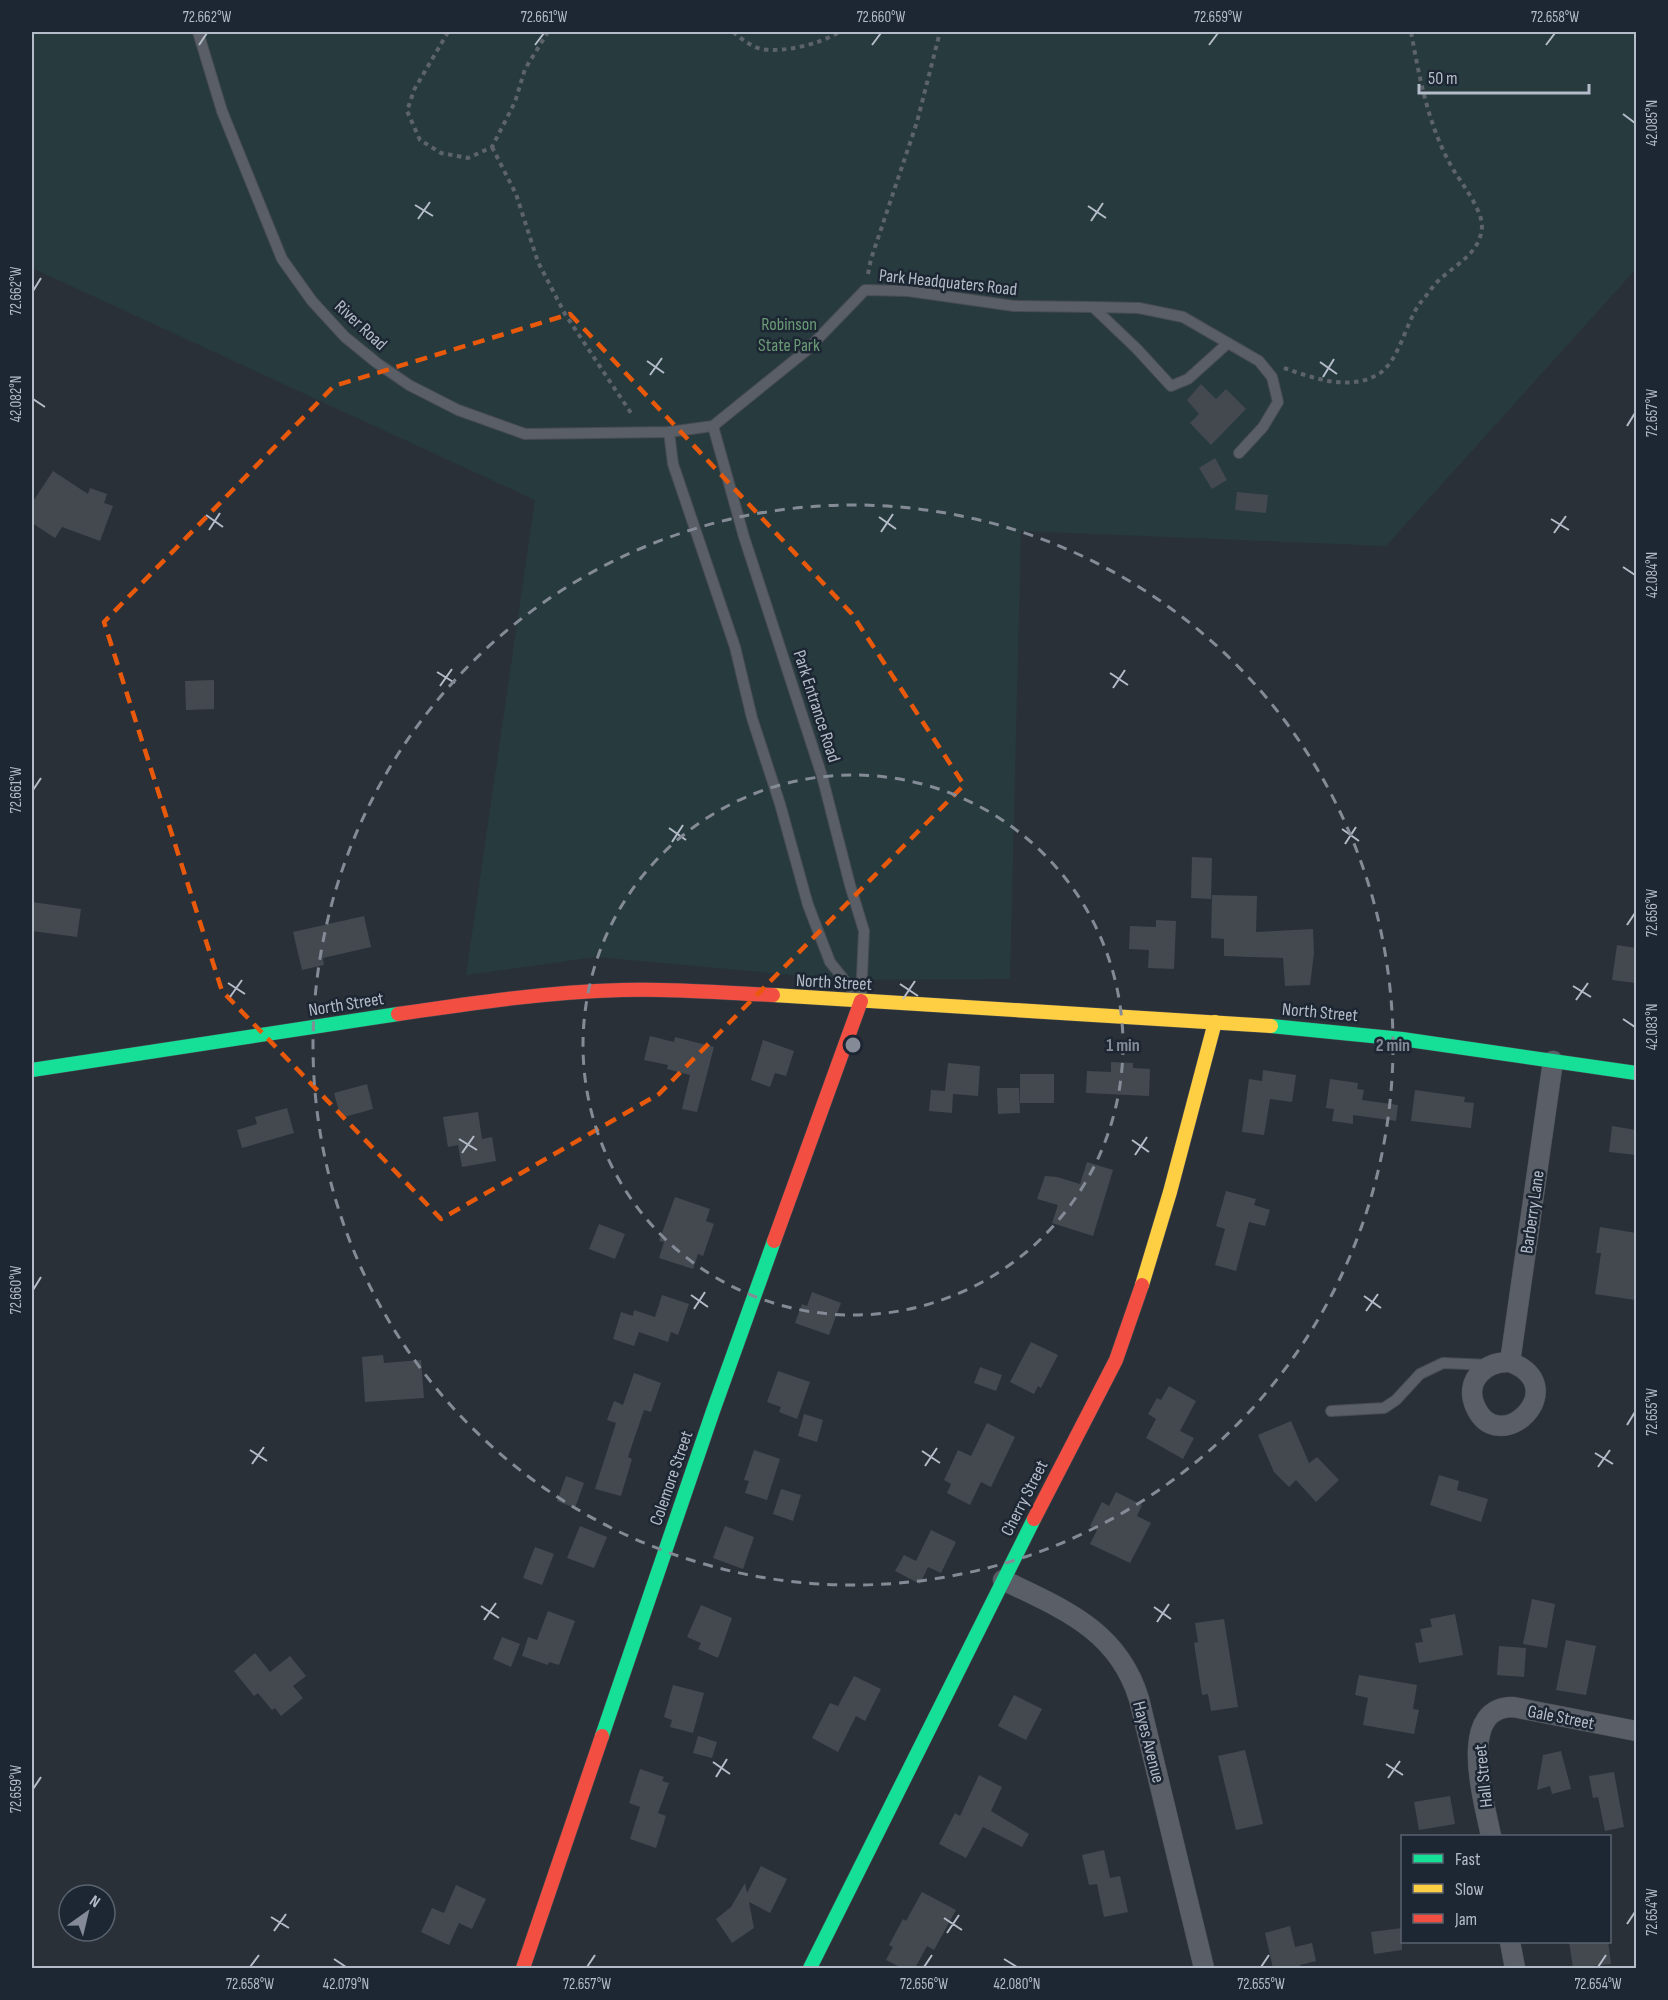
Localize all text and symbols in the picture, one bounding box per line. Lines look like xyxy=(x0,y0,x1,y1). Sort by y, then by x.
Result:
text: 72.662°W xyxy=(183,8,231,27)
text: 72.661°W xyxy=(521,8,568,27)
text: 72.660°W xyxy=(857,8,906,27)
text: 72.659°W xyxy=(1194,8,1242,27)
text: 72.658°W xyxy=(1531,8,1579,27)
scale bar xyxy=(1419,57,1588,95)
text: 50 m xyxy=(1428,68,1458,89)
text: 42.085°N xyxy=(1643,100,1662,146)
street label: Park Headquaters Road xyxy=(878,265,1018,300)
text: 72.662°W xyxy=(7,267,26,315)
street label: River Road xyxy=(330,296,391,355)
park label: Robinson State Park xyxy=(758,314,820,356)
text: 42.082°N xyxy=(7,376,26,422)
text: 72.657°W xyxy=(1643,389,1662,437)
text: 42.084°N xyxy=(1643,552,1662,598)
street label: Park Entrance Road xyxy=(789,647,845,765)
text: 72.661°W xyxy=(7,766,26,813)
text: 72.656°W xyxy=(1643,889,1662,937)
street label: North Street xyxy=(795,970,873,995)
street label: North Street xyxy=(307,988,386,1021)
street label: North Street xyxy=(1281,999,1359,1026)
text: 42.083°N xyxy=(1643,1004,1662,1050)
centre of rings xyxy=(843,1035,863,1055)
text: 1 min xyxy=(1106,1035,1140,1056)
text: 2 min xyxy=(1376,1035,1410,1056)
street label: Barberry Lane xyxy=(1516,1169,1549,1255)
text: 72.660°W xyxy=(7,1265,26,1314)
text: 72.655°W xyxy=(1643,1388,1662,1436)
street label: Colemore Street xyxy=(645,1428,698,1528)
street label: Cherry Street xyxy=(996,1457,1053,1539)
street label: Hayes Avenue xyxy=(1128,1699,1169,1785)
street label: Gale Street xyxy=(1526,1701,1596,1734)
street label: Hall Street xyxy=(1470,1743,1497,1809)
text: 72.659°W xyxy=(7,1765,26,1813)
legend xyxy=(1401,1835,1611,1943)
text: Fast xyxy=(1455,1849,1481,1870)
text: Slow xyxy=(1455,1879,1484,1900)
north arrow xyxy=(57,1883,117,1943)
text: 72.654°W xyxy=(1643,1888,1662,1936)
text: N xyxy=(86,1892,103,1912)
text: Jam xyxy=(1454,1909,1477,1930)
text: 72.658°W xyxy=(226,1975,274,1994)
text: 42.079°N xyxy=(323,1975,369,1994)
text: 72.657°W xyxy=(563,1975,611,1994)
text: 72.656°W xyxy=(900,1975,948,1994)
text: 42.080°N xyxy=(994,1975,1040,1994)
text: 72.655°W xyxy=(1237,1975,1285,1994)
text: 72.654°W xyxy=(1574,1975,1622,1994)

